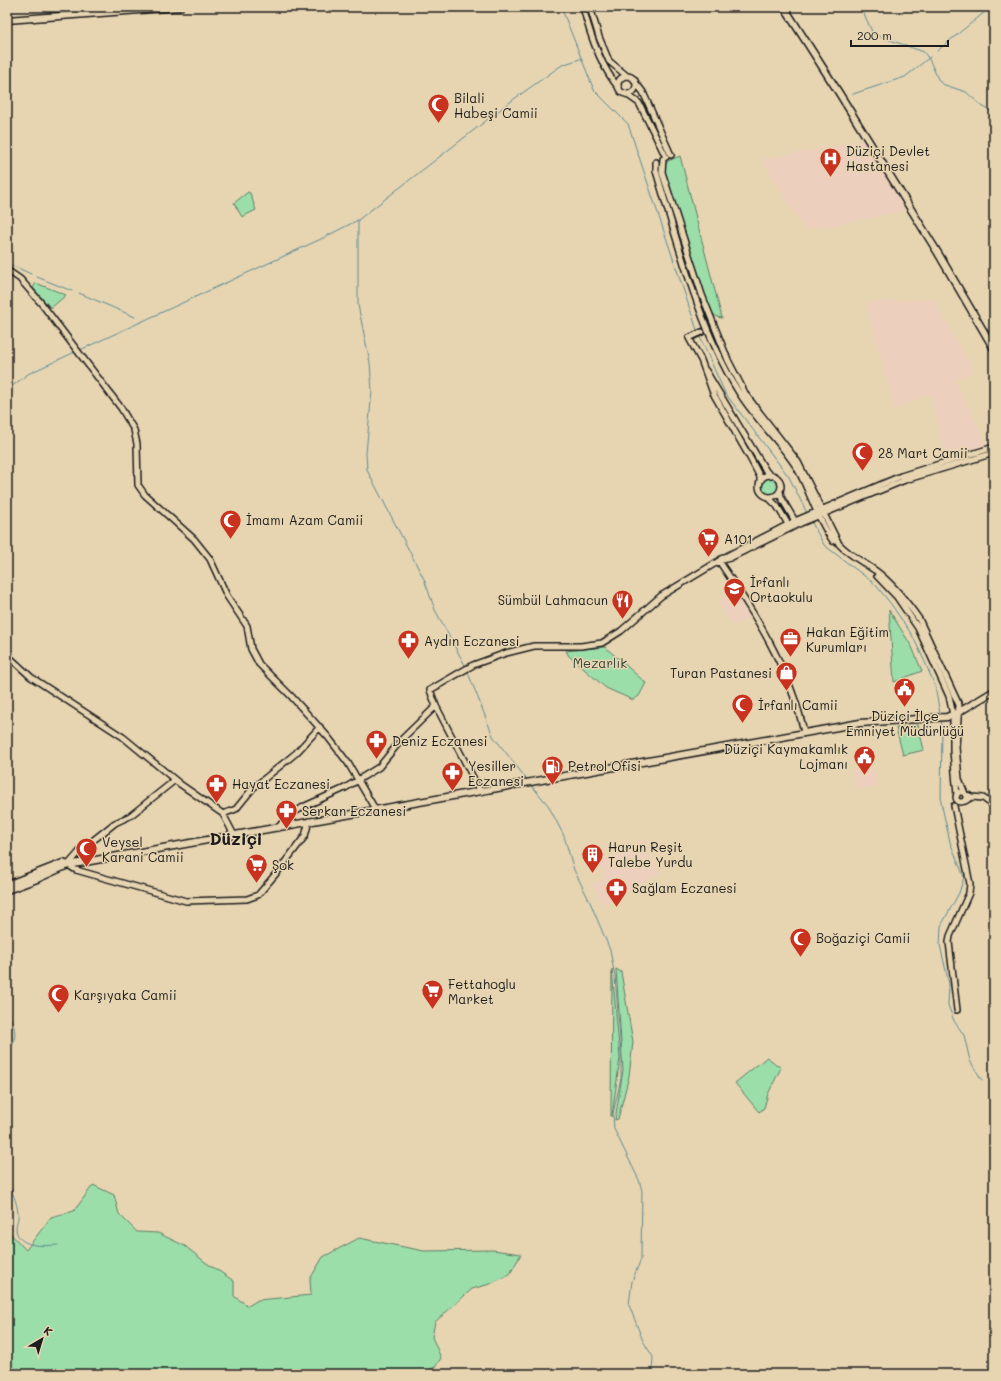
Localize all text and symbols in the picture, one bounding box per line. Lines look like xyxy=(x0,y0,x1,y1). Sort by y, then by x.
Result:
scale bar xyxy=(851,22,948,48)
text: 200 m xyxy=(857,27,892,43)
place label: Bilali Habeşi Camii xyxy=(454,89,538,121)
mosque icon: Bilali Habeşi Camii xyxy=(426,92,452,125)
place label: Düziçi Devlet Hastanesi xyxy=(846,142,930,174)
hospital icon: Düziçi Devlet Hastanesi xyxy=(817,145,843,178)
mosque icon: 28 Mart Camii xyxy=(849,440,875,473)
place label: 28 Mart Camii xyxy=(878,444,968,461)
mosque icon: İmamı Azam Camii xyxy=(218,507,244,540)
place label: İmamı Azam Camii xyxy=(246,511,363,528)
supermarket icon: A101 xyxy=(695,526,721,559)
place label: A101 xyxy=(724,530,753,547)
place label: İrfanlı Ortaokulu xyxy=(750,573,813,605)
school or university icon: İrfanlı Ortaokulu xyxy=(721,576,747,609)
restaurant icon: Sümbül Lahmacun xyxy=(610,587,636,620)
place label: Sümbül Lahmacun xyxy=(498,591,608,608)
place label: Hakan Eğitim Kurumları xyxy=(806,623,889,655)
office icon: Hakan Eğitim Kurumları xyxy=(778,626,804,659)
pharmacy icon: Aydın Eczanesi xyxy=(396,628,422,661)
place label: Aydın Eczanesi xyxy=(424,632,519,649)
park label: Mezarlık xyxy=(573,654,627,671)
shop icon: Turan Pastanesi xyxy=(774,660,800,693)
place label: Turan Pastanesi xyxy=(670,664,772,681)
public building icon: Düziçi İlçe Emniyet Müdürlüğü xyxy=(892,675,918,708)
mosque icon: İrfanlı Camii xyxy=(729,692,755,725)
place label: İrfanlı Camii xyxy=(758,696,838,713)
place label: Düziçi İlçe Emniyet Müdürlüğü xyxy=(846,707,964,739)
pharmacy icon: Deniz Eczanesi xyxy=(363,728,389,761)
place label: Deniz Eczanesi xyxy=(392,732,488,749)
place label: Düziçi Kaymakamlık Lojmanı xyxy=(724,740,848,772)
public building icon: Düziçi Kaymakamlık Lojmanı xyxy=(851,743,877,776)
fuel station icon: Petrol Ofisi xyxy=(540,753,566,786)
place label: Yesiller Eczanesi xyxy=(468,757,524,789)
place label: Petrol Ofisi xyxy=(568,757,641,774)
pharmacy icon: Yesiller Eczanesi xyxy=(439,760,465,793)
pharmacy icon: Hayat Eczanesi xyxy=(203,771,229,804)
place label: Hayat Eczanesi xyxy=(232,775,330,792)
pharmacy icon: Serkan Eczanesi xyxy=(273,798,299,831)
place label: Serkan Eczanesi xyxy=(302,802,406,819)
district label: Düziçi xyxy=(209,827,263,849)
place label: Veysel Karani Camii xyxy=(102,833,184,865)
mosque icon: Veysel Karani Camii xyxy=(73,836,99,869)
place label: Harun Reşit Talebe Yurdu xyxy=(608,838,693,870)
building icon: Harun Reşit Talebe Yurdu xyxy=(580,841,606,874)
supermarket icon: Şok xyxy=(243,852,269,885)
place label: Şok xyxy=(272,856,294,873)
pharmacy icon: Sağlam Eczanesi xyxy=(603,875,629,908)
place label: Sağlam Eczanesi xyxy=(632,879,737,896)
mosque icon: Boğaziçi Camii xyxy=(787,925,813,958)
place label: Boğaziçi Camii xyxy=(816,929,910,946)
place label: Fettahoglu Market xyxy=(448,975,516,1007)
supermarket icon: Fettahoglu Market xyxy=(419,978,445,1011)
mosque icon: Karşıyaka Camii xyxy=(45,982,71,1015)
place label: Karşıyaka Camii xyxy=(74,986,177,1003)
north arrow xyxy=(22,1319,62,1359)
text: K xyxy=(41,1323,56,1339)

